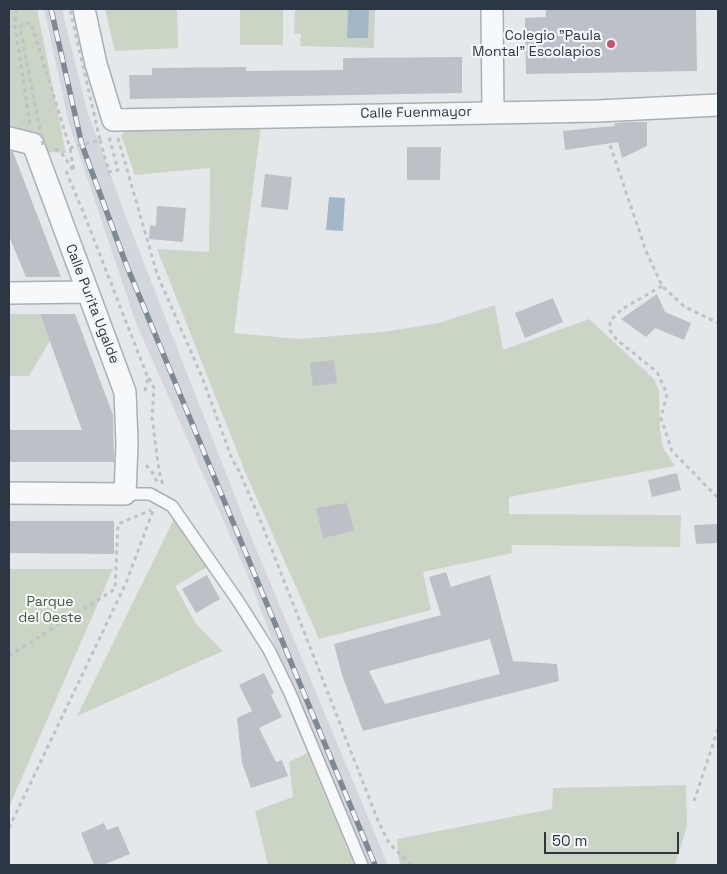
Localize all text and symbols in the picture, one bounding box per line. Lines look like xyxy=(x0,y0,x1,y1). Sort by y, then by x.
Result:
place label: Colegio "Paula Montal" Escolapios xyxy=(472,28,601,60)
marker: Colegio "Paula Montal" Escolapios xyxy=(605,38,617,50)
street label: Calle Fuenmayor xyxy=(360,104,472,122)
street label: Calle Purita Ugalde xyxy=(61,242,123,366)
park label: Parque del Oeste xyxy=(18,594,82,626)
scale bar xyxy=(547,822,682,854)
text: 50 m xyxy=(552,831,587,850)

